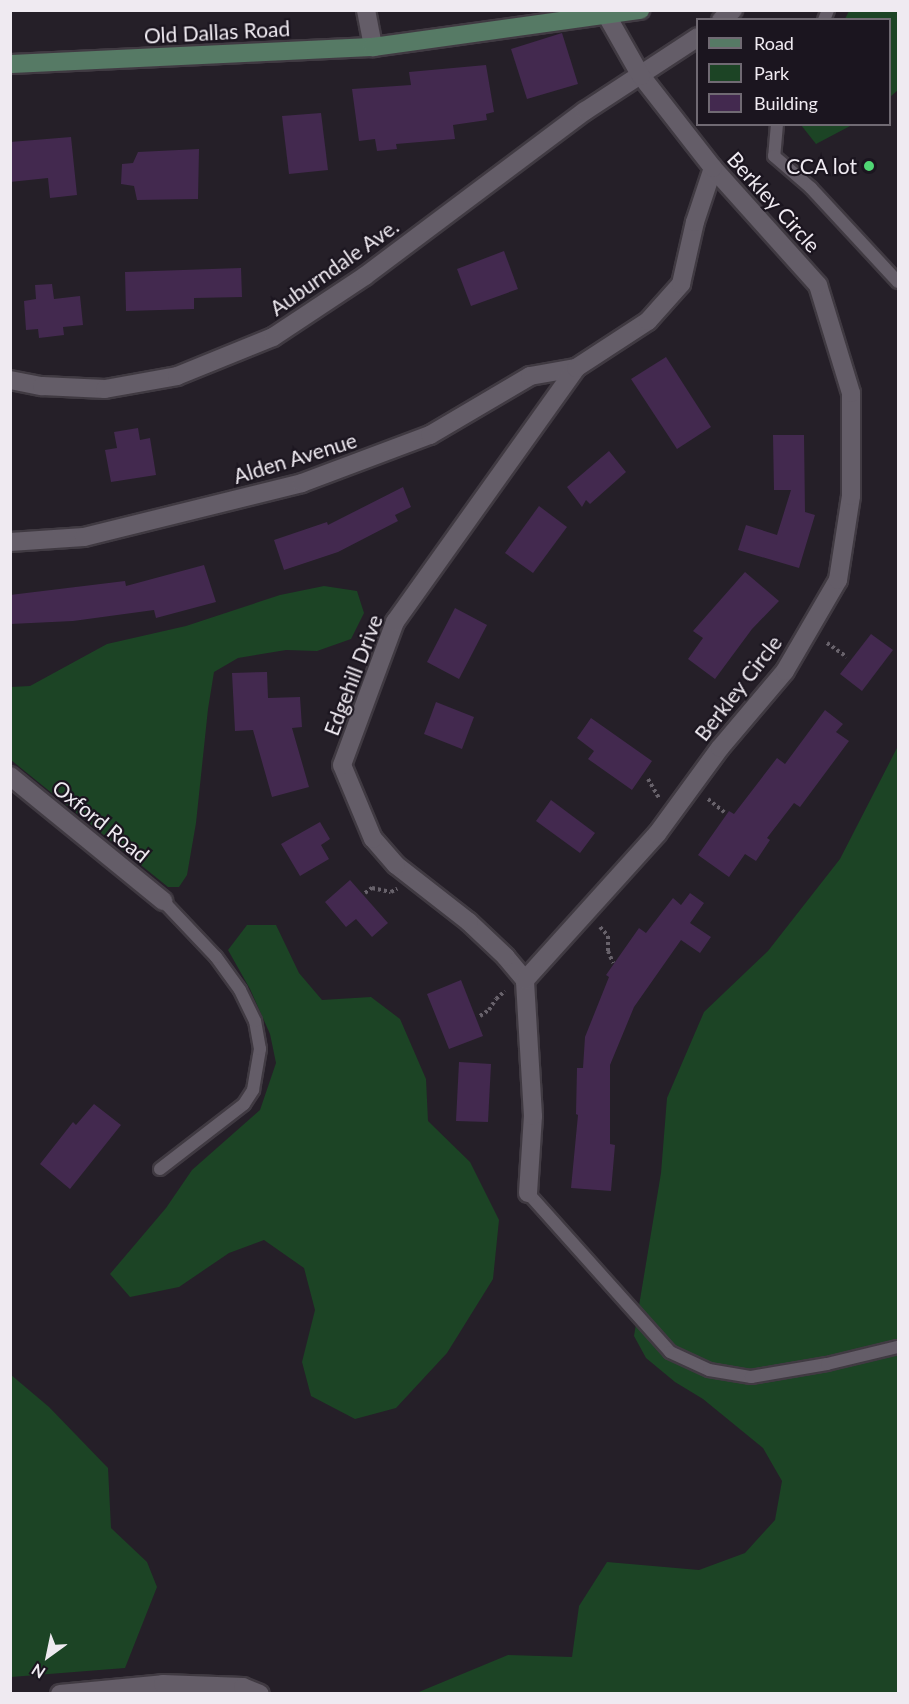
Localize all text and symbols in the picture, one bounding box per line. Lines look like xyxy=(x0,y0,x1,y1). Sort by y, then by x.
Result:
street label: Old Dallas Road xyxy=(143,16,291,48)
legend xyxy=(696,18,891,126)
text: Road xyxy=(754,32,794,54)
text: Park xyxy=(754,62,789,84)
text: Building xyxy=(754,92,818,114)
street label: Berkley Circle xyxy=(722,146,826,258)
place label: CCA lot xyxy=(785,153,857,179)
marker: CCA lot xyxy=(862,159,876,173)
street label: Auburndale Ave. xyxy=(264,213,404,321)
street label: Alden Avenue xyxy=(230,427,360,489)
street label: Edgehill Drive xyxy=(318,611,388,739)
street label: Berkley Circle xyxy=(689,630,787,746)
street label: Oxford Road xyxy=(48,774,154,868)
north arrow xyxy=(18,1626,78,1686)
text: N xyxy=(28,1660,48,1683)

